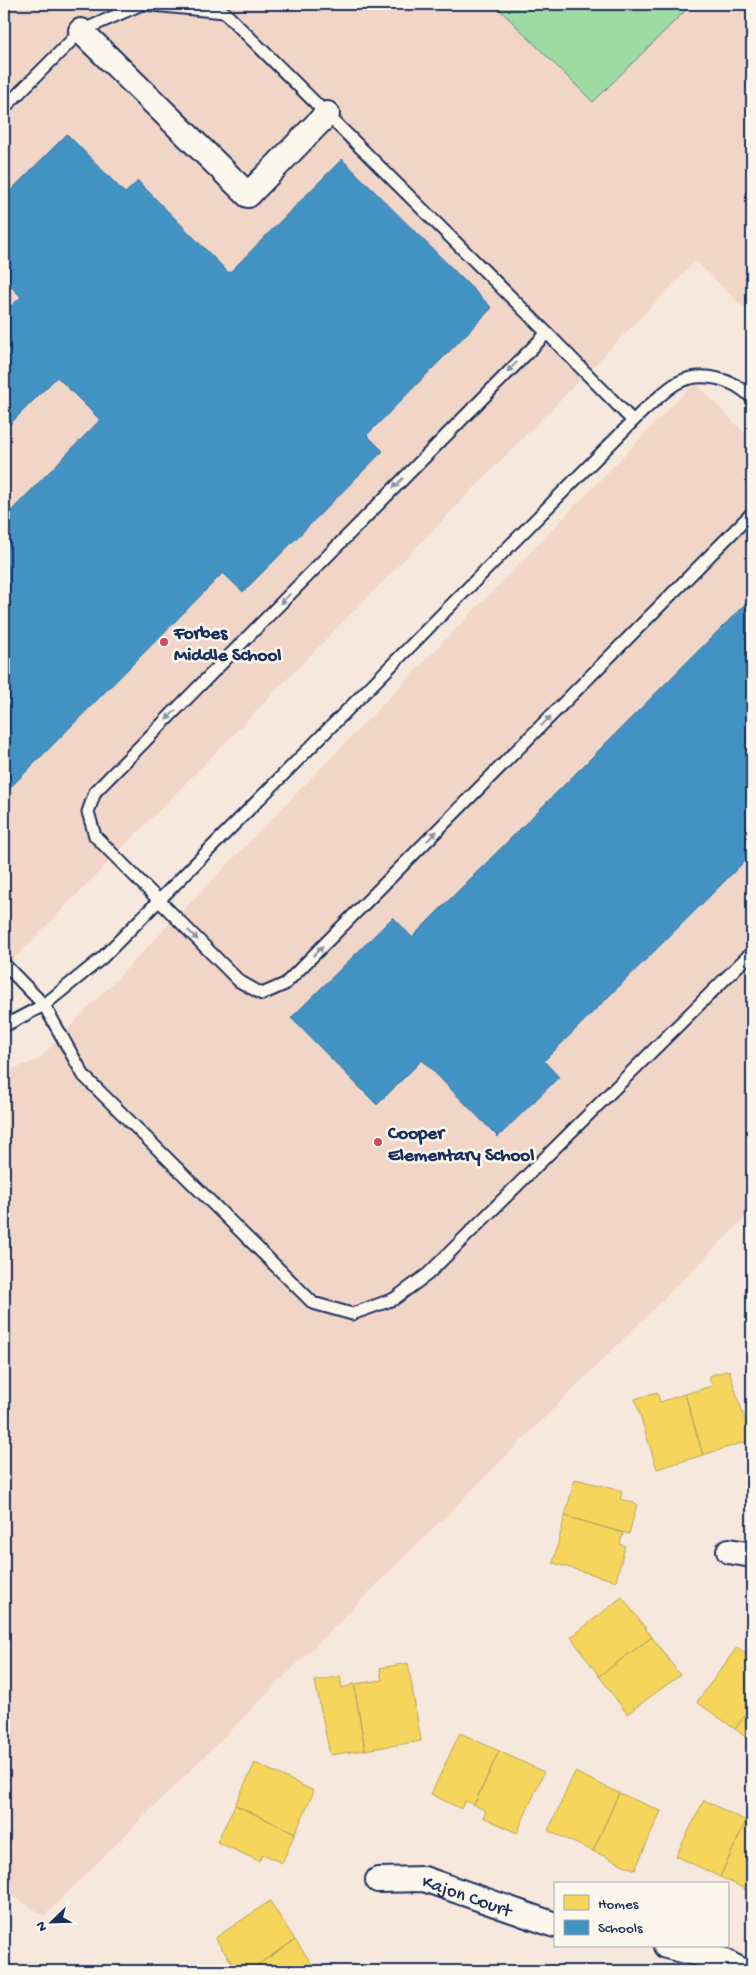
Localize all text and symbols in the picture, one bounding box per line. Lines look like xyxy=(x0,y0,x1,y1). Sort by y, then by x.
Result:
one-way arrow xyxy=(507,361,519,373)
one-way arrow xyxy=(393,477,405,489)
one-way arrow xyxy=(279,593,291,605)
place label: Forbes Middle School xyxy=(173,623,281,668)
marker: Forbes Middle School xyxy=(158,636,170,648)
one-way arrow xyxy=(165,709,177,721)
one-way arrow xyxy=(540,715,552,727)
one-way arrow xyxy=(426,830,438,842)
one-way arrow xyxy=(187,929,199,941)
one-way arrow xyxy=(311,946,323,958)
place label: Cooper Elementary School xyxy=(387,1123,534,1168)
marker: Cooper Elementary School xyxy=(372,1136,384,1148)
street label: Kajon Court xyxy=(418,1871,516,1925)
legend xyxy=(554,1882,728,1948)
text: Homes xyxy=(598,1896,639,1914)
north arrow xyxy=(28,1898,78,1948)
text: N xyxy=(33,1919,52,1934)
text: Schools xyxy=(598,1920,643,1938)

